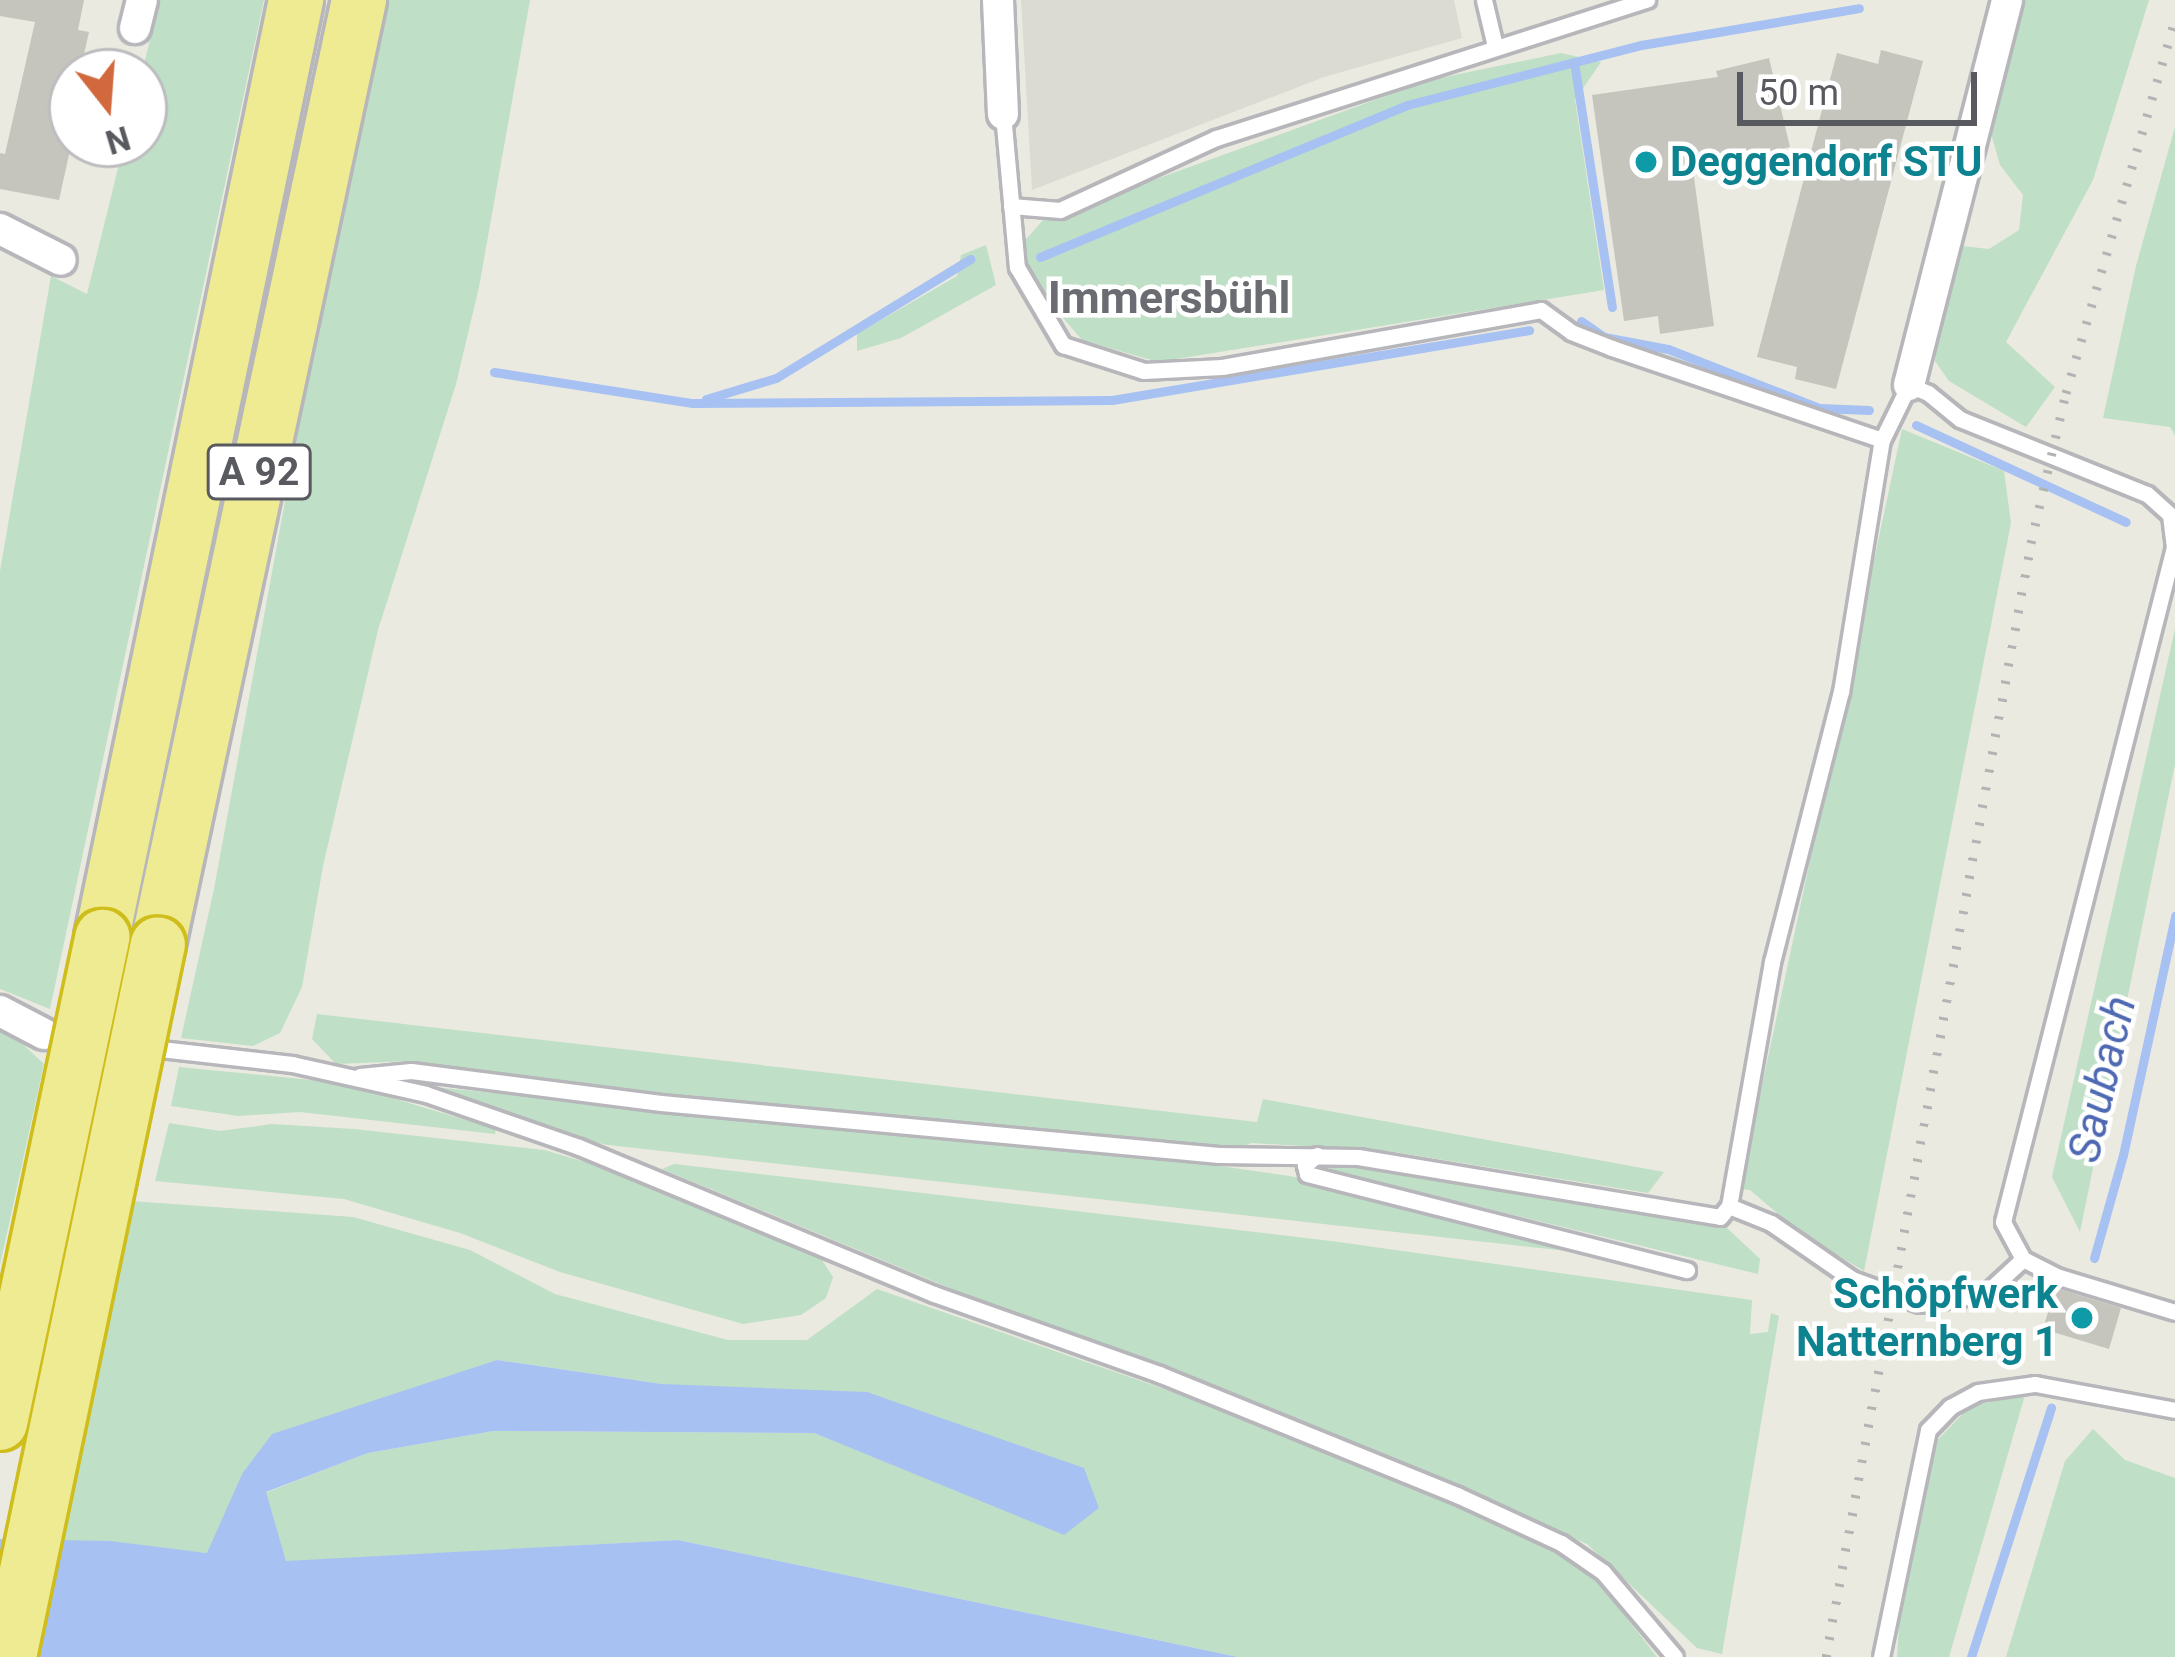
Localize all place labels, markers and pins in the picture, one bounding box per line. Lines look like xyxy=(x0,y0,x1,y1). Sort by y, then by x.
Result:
place label: Deggendorf STU xyxy=(1670,137,1982,187)
marker: Deggendorf STU xyxy=(1633,149,1659,175)
place label: Schöpfwerk Natternberg 1 xyxy=(1796,1269,2058,1368)
marker: Schöpfwerk Natternberg 1 xyxy=(2069,1305,2095,1331)

